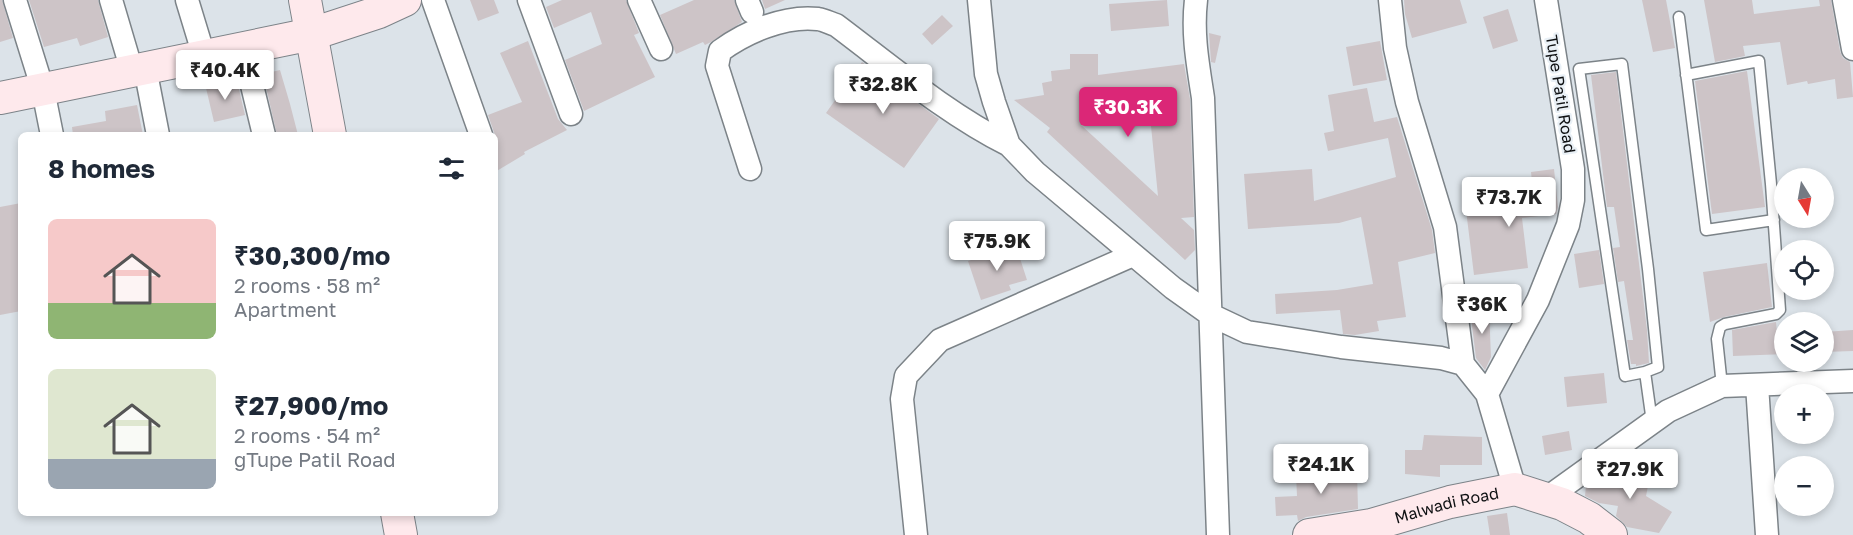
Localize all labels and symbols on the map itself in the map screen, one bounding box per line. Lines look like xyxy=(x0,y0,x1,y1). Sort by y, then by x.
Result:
street label: Tupe Patil Road xyxy=(1542,33,1580,155)
pin: ₹40.4K xyxy=(176,50,274,101)
pin: ₹32.8K xyxy=(834,64,932,115)
pin: ₹30.3K xyxy=(1079,87,1177,138)
north arrow xyxy=(1774,168,1834,228)
pin: ₹73.7K xyxy=(1460,177,1558,228)
pin: ₹75.9K xyxy=(948,221,1046,272)
pin: ₹36K xyxy=(1446,284,1518,335)
pin: ₹24.1K xyxy=(1272,444,1370,495)
pin: ₹27.9K xyxy=(1581,449,1679,500)
street label: Malwadi Road xyxy=(1392,483,1500,528)

